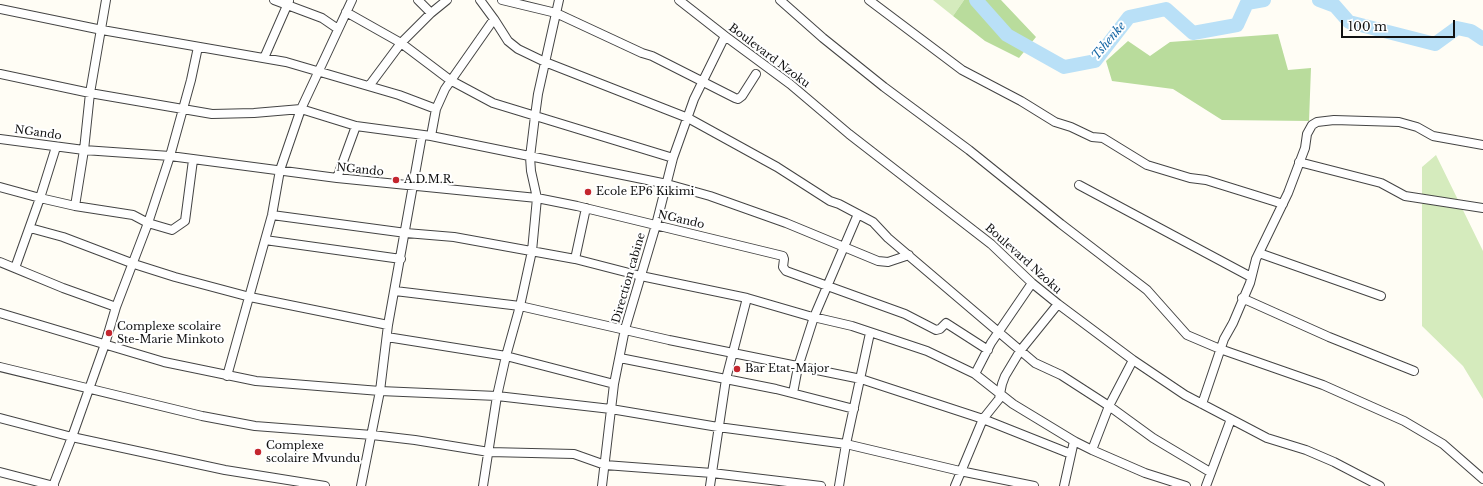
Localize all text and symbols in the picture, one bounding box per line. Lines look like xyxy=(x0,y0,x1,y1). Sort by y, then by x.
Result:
scale bar xyxy=(1343,12,1457,38)
water label: Tshenke xyxy=(1089,19,1129,63)
text: 100 m xyxy=(1348,19,1387,34)
street label: Boulevard Nzoku xyxy=(726,21,812,91)
street label: NGando xyxy=(13,123,63,143)
street label: NGando xyxy=(336,161,384,179)
place label: A.D.M.R. xyxy=(404,173,454,187)
marker: A.D.M.R. xyxy=(391,175,401,185)
place label: Ecole EP6 Kikimi xyxy=(596,185,694,199)
marker: Ecole EP6 Kikimi xyxy=(583,187,593,197)
street label: NGando xyxy=(656,208,706,232)
street label: Boulevard Nzoku xyxy=(982,221,1064,297)
street label: Direction cabine xyxy=(610,231,648,325)
place label: Complexe scolaire Ste-Marie Minkoto xyxy=(117,320,224,346)
marker: Complexe scolaire Ste-Marie Minkoto xyxy=(104,328,114,338)
place label: Bar Etat-Major xyxy=(745,362,829,376)
marker: Bar Etat-Major xyxy=(732,364,742,374)
place label: Complexe scolaire Mvundu xyxy=(266,439,360,465)
marker: Complexe scolaire Mvundu xyxy=(253,447,263,457)

